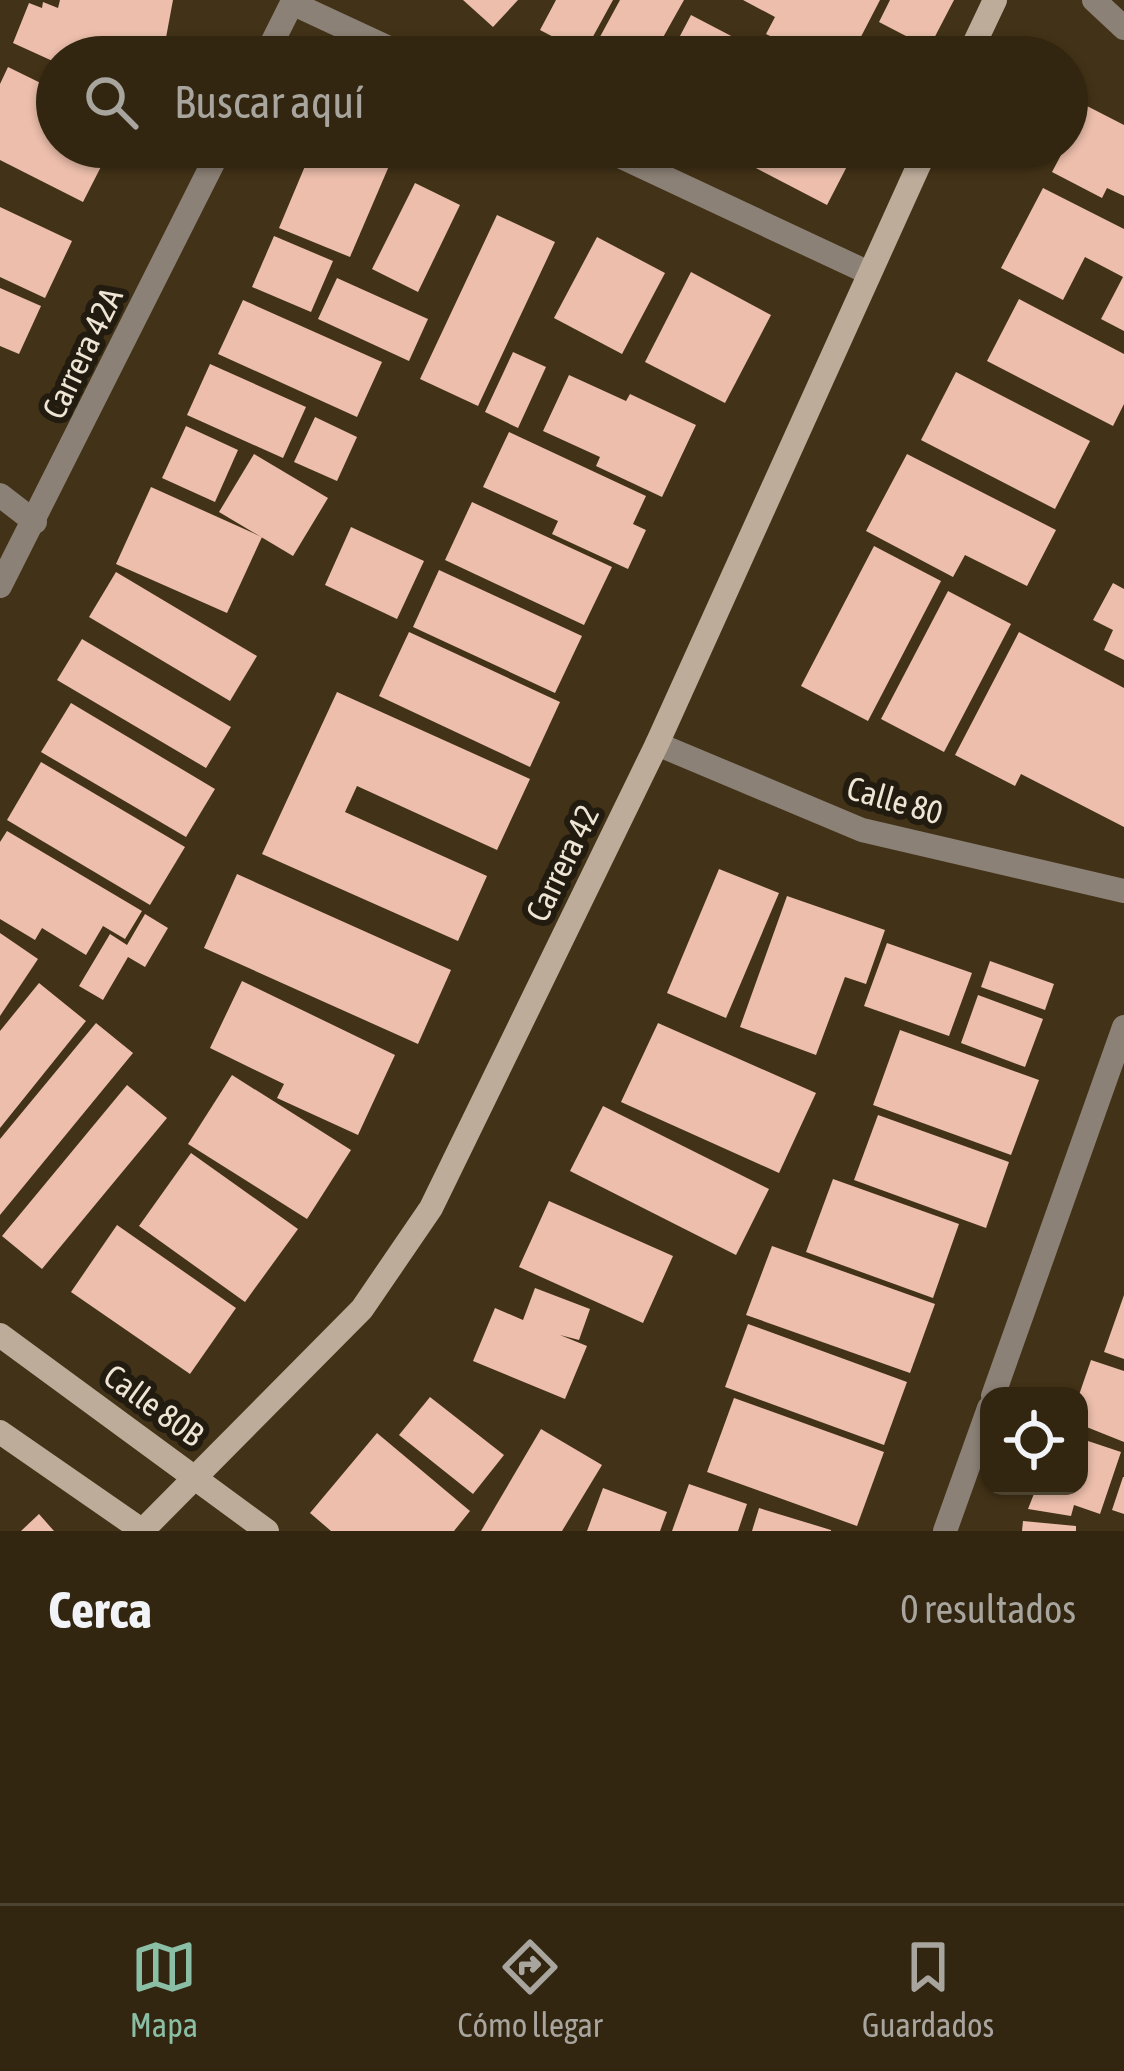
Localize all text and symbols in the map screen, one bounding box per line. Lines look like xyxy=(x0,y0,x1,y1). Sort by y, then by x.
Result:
search box xyxy=(36,36,1088,168)
icon: search xyxy=(78,69,144,135)
text: Buscar aquí xyxy=(174,76,364,128)
street label: Carrera 42A xyxy=(34,281,130,425)
street label: Calle 80 xyxy=(843,768,947,832)
street label: Carrera 42 xyxy=(518,799,606,927)
street label: Calle 80B xyxy=(97,1356,211,1454)
map controls xyxy=(980,1387,1088,1495)
button: locate xyxy=(980,1387,1088,1495)
text: Cerca xyxy=(48,1580,152,1639)
text: 0 resultados xyxy=(900,1587,1076,1631)
tab: Mapa xyxy=(130,1934,198,2044)
tab: Cómo llegar xyxy=(458,1934,603,2044)
tab: Guardados xyxy=(862,1934,994,2044)

